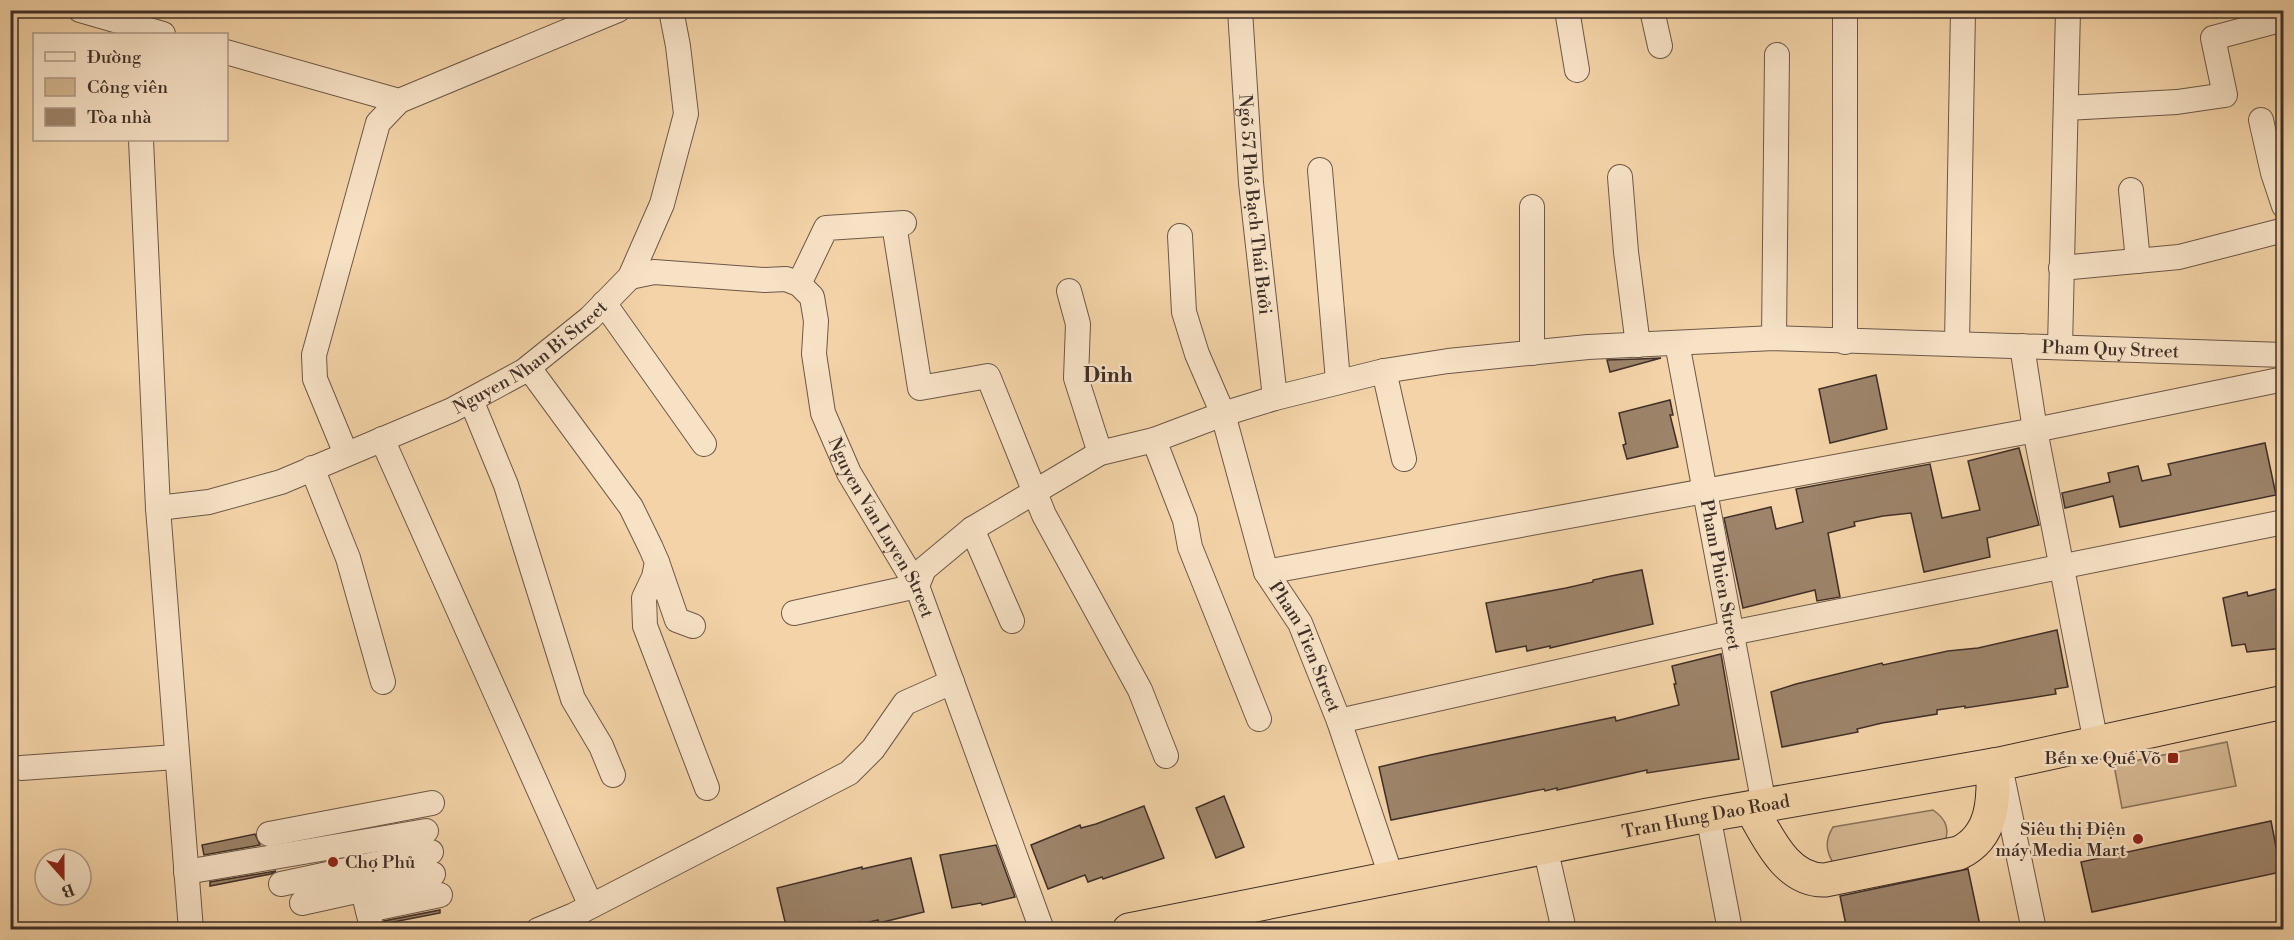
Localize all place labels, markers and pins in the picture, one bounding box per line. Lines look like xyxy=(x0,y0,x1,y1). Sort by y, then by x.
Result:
place label: Bến xe Quế Võ xyxy=(2044,747,2161,770)
marker: Bến xe Quế Võ xyxy=(2166,751,2180,765)
place label: Siêu thị Điện máy Media Mart xyxy=(1995,818,2127,862)
marker: Siêu thị Điện máy Media Mart xyxy=(2131,832,2145,846)
place label: Chợ Phủ xyxy=(345,851,416,874)
marker: Chợ Phủ xyxy=(326,855,340,869)

